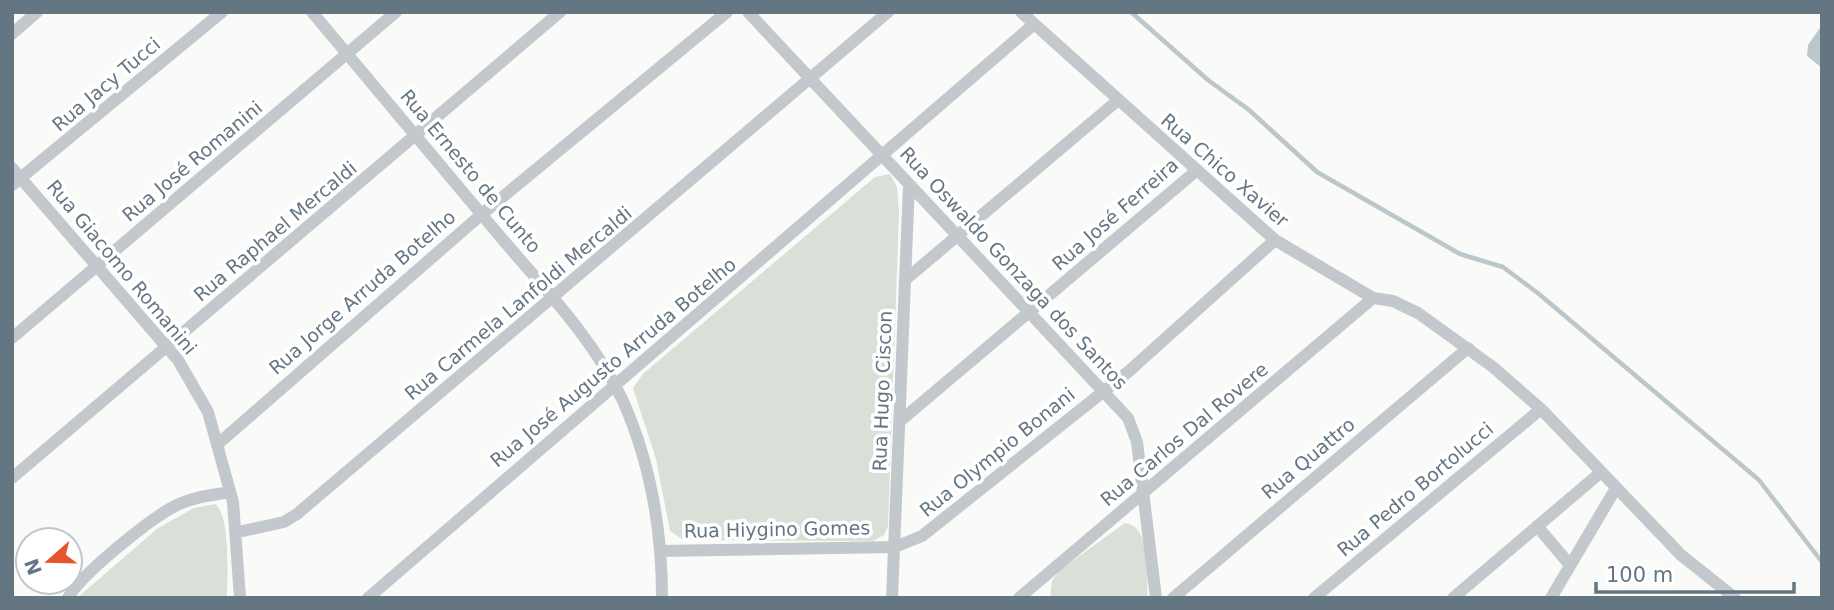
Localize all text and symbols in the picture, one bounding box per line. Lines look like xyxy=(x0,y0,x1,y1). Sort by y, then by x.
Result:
street label: Rua Jacy Tucci xyxy=(48,33,164,135)
street label: Rua Ernesto de Cunto xyxy=(396,85,546,257)
street label: Rua José Romanini xyxy=(118,96,266,226)
street label: Rua Chico Xavier xyxy=(1157,109,1293,231)
street label: Rua Oswaldo Gonzaga dos Santos xyxy=(896,142,1132,394)
street label: Rua José Ferreira xyxy=(1047,153,1183,275)
street label: Rua Raphael Mercaldi xyxy=(189,157,361,305)
street label: Rua Giacomo Romanini xyxy=(43,175,201,359)
street label: Rua Carmela Lanfoldi Mercaldi xyxy=(400,202,636,404)
street label: Rua Jorge Arruda Botelho xyxy=(264,205,460,379)
street label: Rua José Augusto Arruda Botelho xyxy=(486,253,740,471)
street label: Rua Hugo Ciscon xyxy=(868,310,896,472)
street label: Rua Carlos Dal Rovere xyxy=(1096,358,1272,510)
street label: Rua Olympio Bonani xyxy=(915,383,1079,521)
street label: Rua Quattro xyxy=(1257,413,1359,503)
street label: Rua Pedro Bortolucci xyxy=(1333,417,1497,561)
street label: Rua Hiygino Gomes xyxy=(684,516,870,542)
north arrow xyxy=(14,526,84,596)
scale bar xyxy=(1596,550,1794,594)
text: N xyxy=(20,556,46,578)
text: 100 m xyxy=(1606,563,1673,587)

